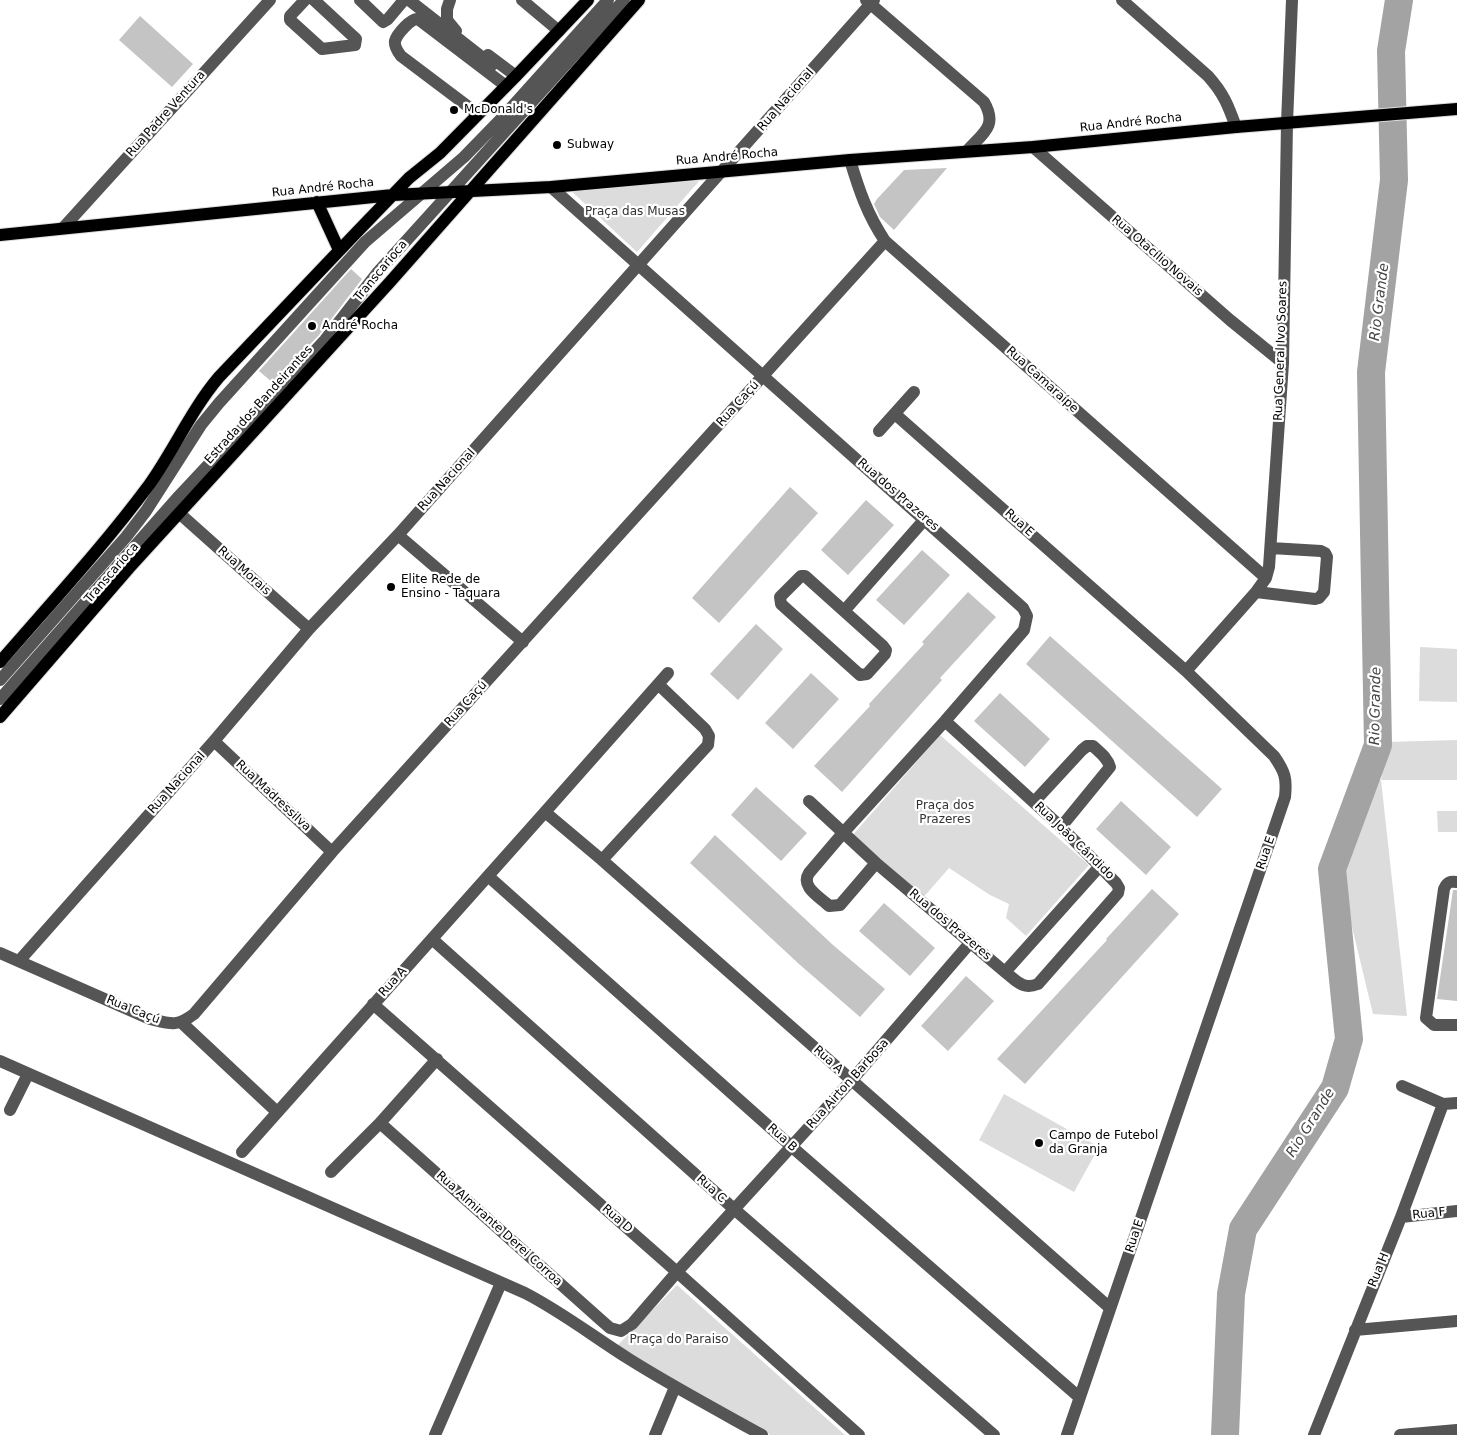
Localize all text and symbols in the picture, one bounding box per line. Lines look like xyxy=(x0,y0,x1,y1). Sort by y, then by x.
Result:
street label: Rua Nacional xyxy=(755,66,817,134)
street label: Rua Padre Ventura xyxy=(124,68,208,160)
place label: McDonald's xyxy=(464,103,533,117)
marker: McDonald's xyxy=(448,104,460,116)
street label: Rua André Rocha xyxy=(1079,110,1183,136)
place label: Subway xyxy=(567,138,614,152)
marker: Subway xyxy=(551,139,563,151)
street label: Rua André Rocha xyxy=(675,145,779,169)
street label: Rua André Rocha xyxy=(271,175,375,201)
park label: Praça das Musas xyxy=(585,205,685,219)
street label: Rua Otacílio Novais xyxy=(1108,212,1206,300)
street label: Transcarioca xyxy=(351,238,411,304)
water label: Rio Grande xyxy=(1367,262,1393,342)
street label: Rua General Ivo Soares xyxy=(1271,281,1291,421)
place label: André Rocha xyxy=(322,319,398,333)
marker: André Rocha xyxy=(306,320,318,332)
street label: Estrada dos Bandeirantes xyxy=(202,343,316,467)
street label: Rua Camaraípe xyxy=(1003,344,1081,416)
street label: Rua Caçú xyxy=(714,378,762,430)
street label: Rua Nacional xyxy=(415,446,479,514)
street label: Rua dos Prazeres xyxy=(854,456,942,534)
street label: Rua E xyxy=(1001,506,1037,540)
street label: Transcarioca xyxy=(82,540,142,606)
street label: Rua Morais xyxy=(215,544,273,598)
place label: Elite Rede de Ensino - Taquara xyxy=(401,573,500,601)
marker: Elite Rede de Ensino - Taquara xyxy=(385,581,397,593)
water label: Rio Grande xyxy=(1367,667,1385,745)
street label: Rua Caçú xyxy=(442,678,490,730)
street label: Rua Nacional xyxy=(145,749,209,817)
street label: Rua Madressilva xyxy=(232,757,314,835)
park label: Praça dos Prazeres xyxy=(916,799,974,827)
street label: Rua João Cândido xyxy=(1031,799,1117,883)
street label: Rua E xyxy=(1254,835,1278,871)
street label: Rua dos Prazeres xyxy=(906,886,994,964)
street label: Rua A xyxy=(376,964,410,1000)
street label: Rua Caçú xyxy=(104,993,162,1027)
street label: Rua Airton Barbosa xyxy=(804,1036,892,1132)
street label: Rua A xyxy=(810,1043,846,1077)
water label: Rio Grande xyxy=(1283,1085,1339,1161)
street label: Rua B xyxy=(764,1121,800,1155)
place label: Campo de Futebol da Granja xyxy=(1049,1129,1158,1157)
marker: Campo de Futebol da Granja xyxy=(1033,1137,1045,1149)
street label: Rua Almirante Derei Corroa xyxy=(433,1169,565,1289)
street label: Rua C xyxy=(693,1172,729,1206)
street label: Rua D xyxy=(599,1202,635,1236)
street label: Rua F xyxy=(1412,1205,1446,1223)
street label: Rua E xyxy=(1123,1218,1147,1254)
street label: Rua H xyxy=(1366,1251,1392,1289)
park label: Praça do Paraiso xyxy=(629,1333,729,1347)

